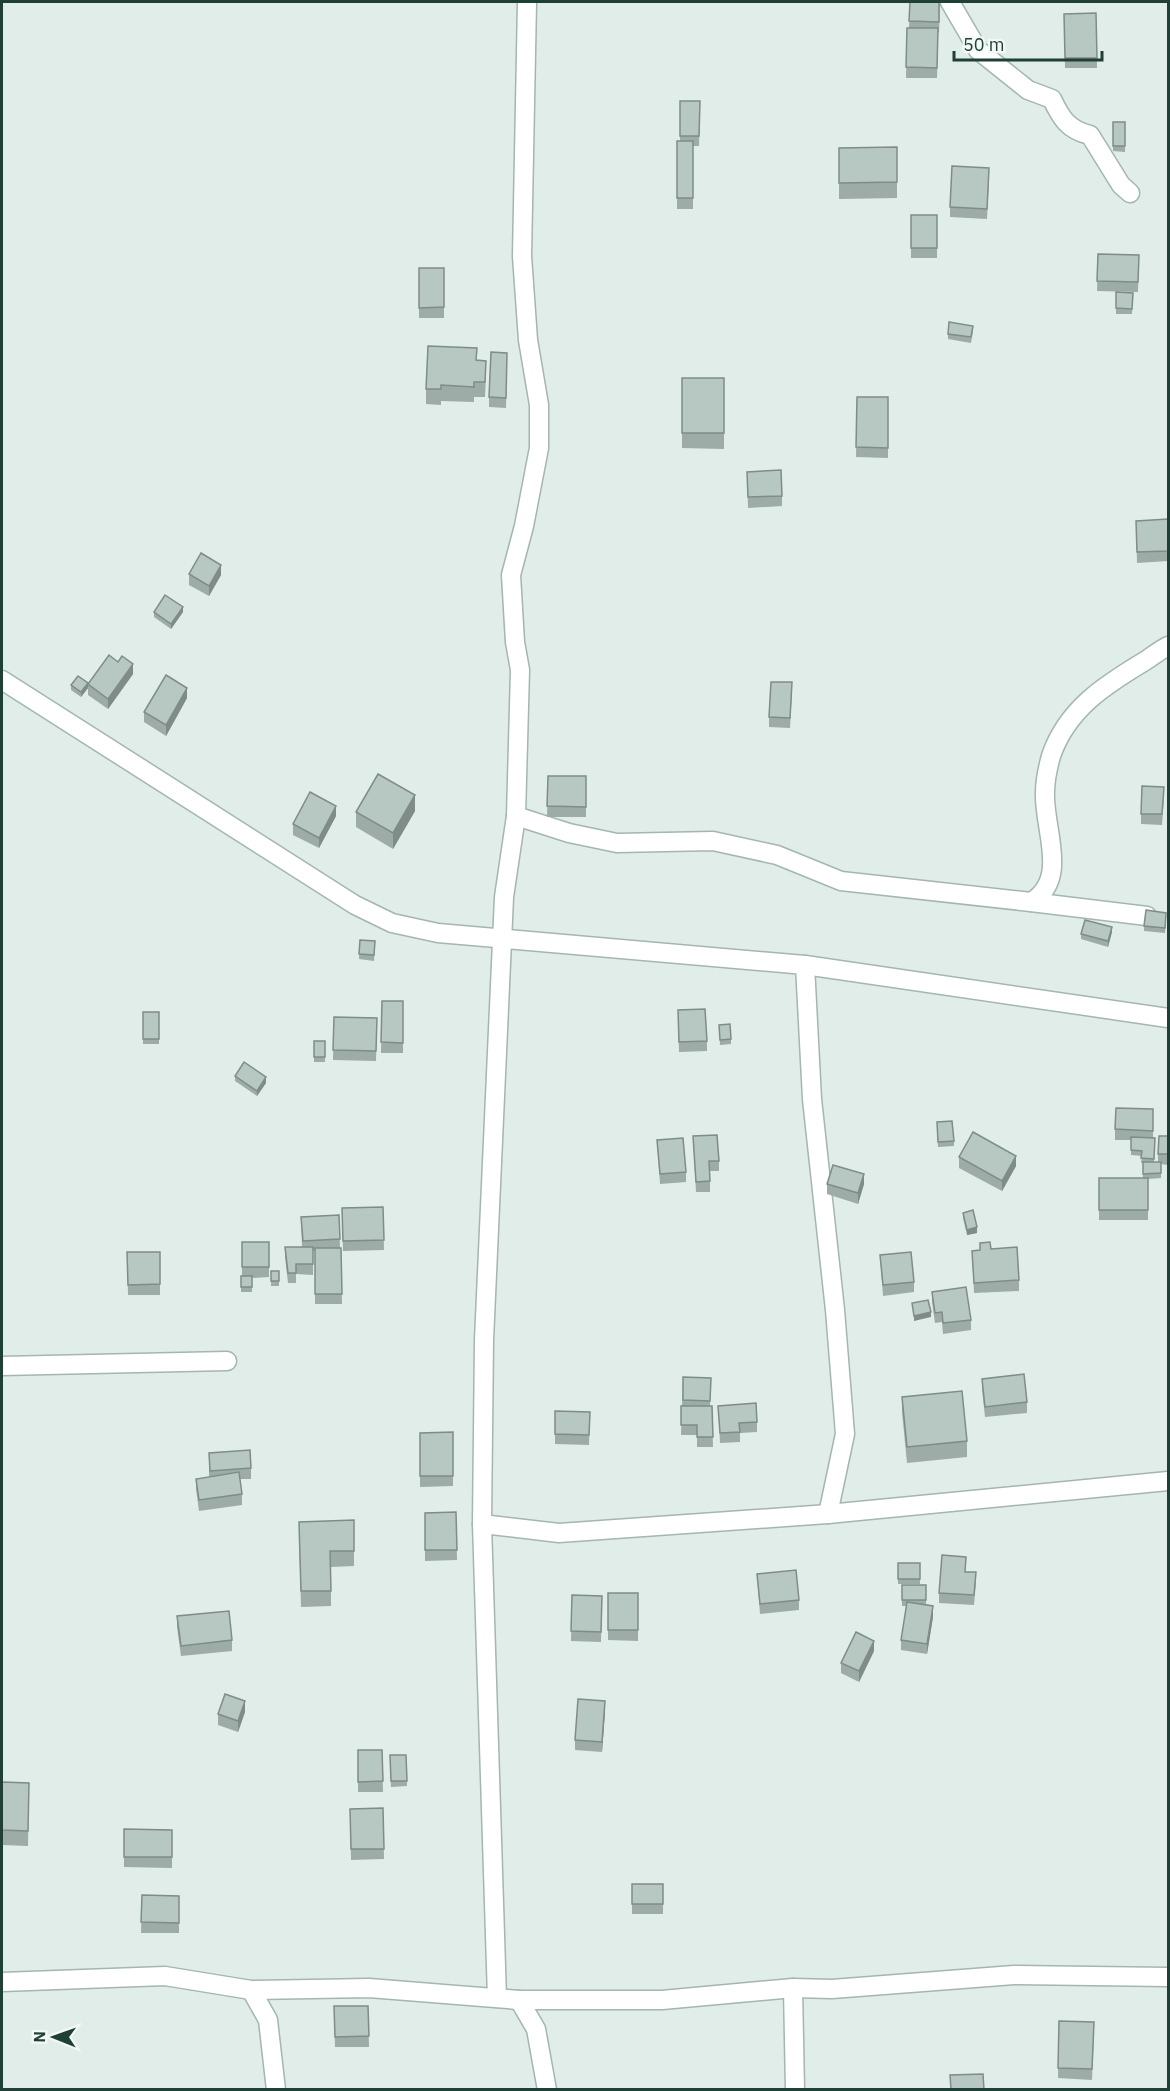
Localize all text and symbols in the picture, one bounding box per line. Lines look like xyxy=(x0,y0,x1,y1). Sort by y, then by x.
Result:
scale bar xyxy=(954,24,1102,62)
text: 50 m xyxy=(963,33,1005,56)
north arrow xyxy=(24,2007,84,2067)
text: N xyxy=(29,2031,49,2043)

